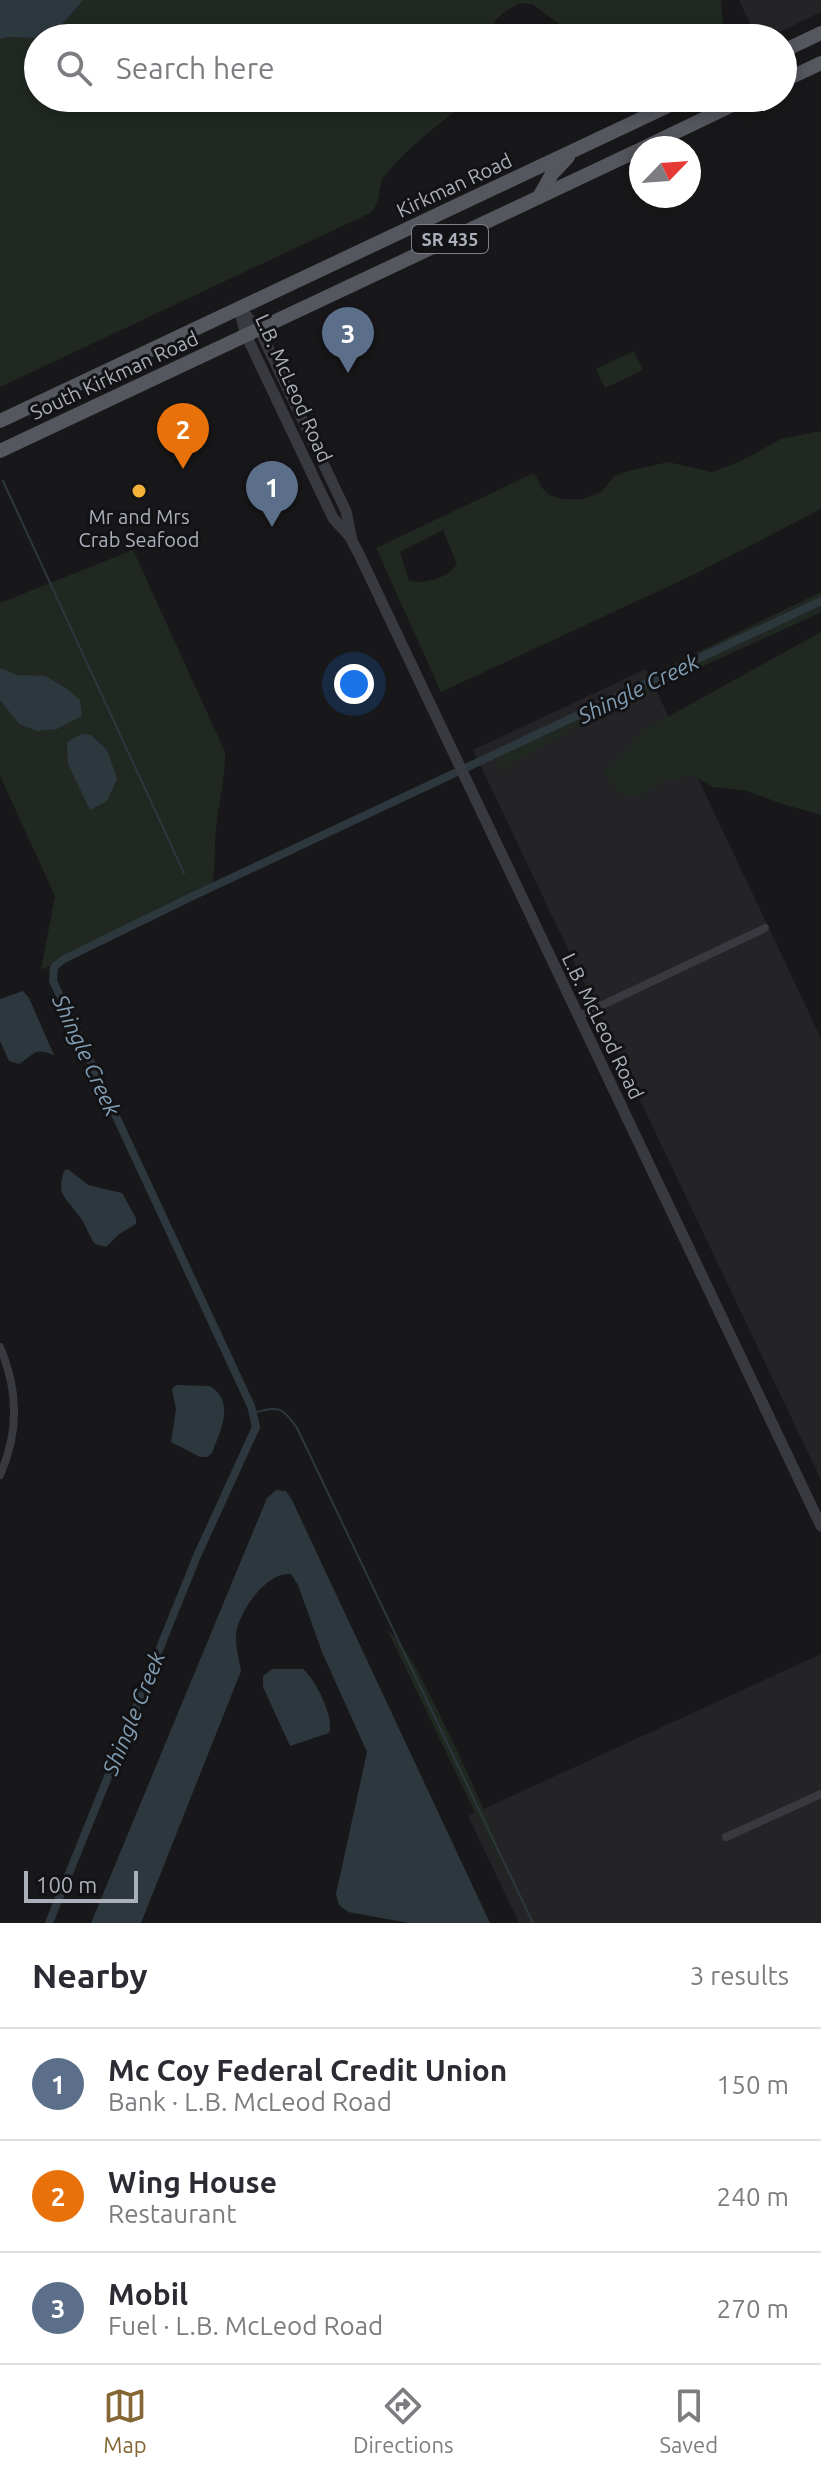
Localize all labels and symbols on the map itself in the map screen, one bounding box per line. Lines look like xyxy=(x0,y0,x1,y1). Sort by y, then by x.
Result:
north arrow xyxy=(629,136,701,208)
street label: Kirkman Road xyxy=(393,148,515,222)
road number: SR 435 xyxy=(412,225,488,253)
pin: 3 xyxy=(322,307,374,373)
street label: L.B. McLeod Road xyxy=(251,310,337,466)
street label: South Kirkman Road xyxy=(27,326,201,424)
pin: 2 xyxy=(157,403,209,469)
pin: 1 xyxy=(246,461,298,527)
marker: Mr and Mrs Crab Seafood xyxy=(130,482,148,500)
place label: Mr and Mrs Crab Seafood xyxy=(79,505,199,551)
water label: Shingle Creek xyxy=(573,648,703,728)
your location xyxy=(334,664,374,704)
street label: L.B. McLeod Road xyxy=(558,949,648,1103)
water label: Shingle Creek xyxy=(48,989,126,1120)
water label: Shingle Creek xyxy=(97,1647,169,1779)
scale bar xyxy=(24,1867,138,1903)

